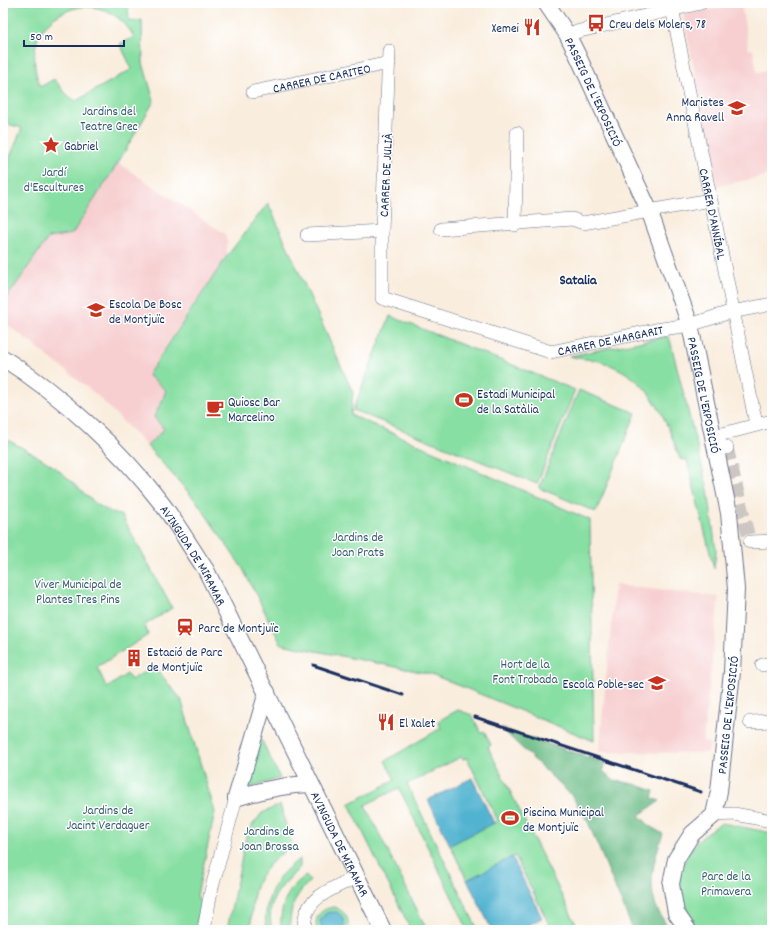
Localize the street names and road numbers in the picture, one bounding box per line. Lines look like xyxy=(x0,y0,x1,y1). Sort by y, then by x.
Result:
street label: PASSEIG DE L'EXPOSICIÓ xyxy=(558,35,625,150)
street label: CARRER DE CARITEO xyxy=(271,60,373,100)
street label: CARRER DE JULIÀ xyxy=(376,132,399,218)
street label: CARRER D'ANNÍBAL xyxy=(693,167,730,262)
street label: CARRER DE MARGARIT xyxy=(556,322,664,362)
street label: PASSEIG DE L'EXPOSICIÓ xyxy=(681,335,723,455)
street label: AVINGUDA DE MIRAMAR xyxy=(154,502,229,610)
street label: PASSEIG DE L'EXPOSICIÓ xyxy=(714,655,745,775)
street label: AVINGUDA DE MIRAMAR xyxy=(304,789,372,901)

